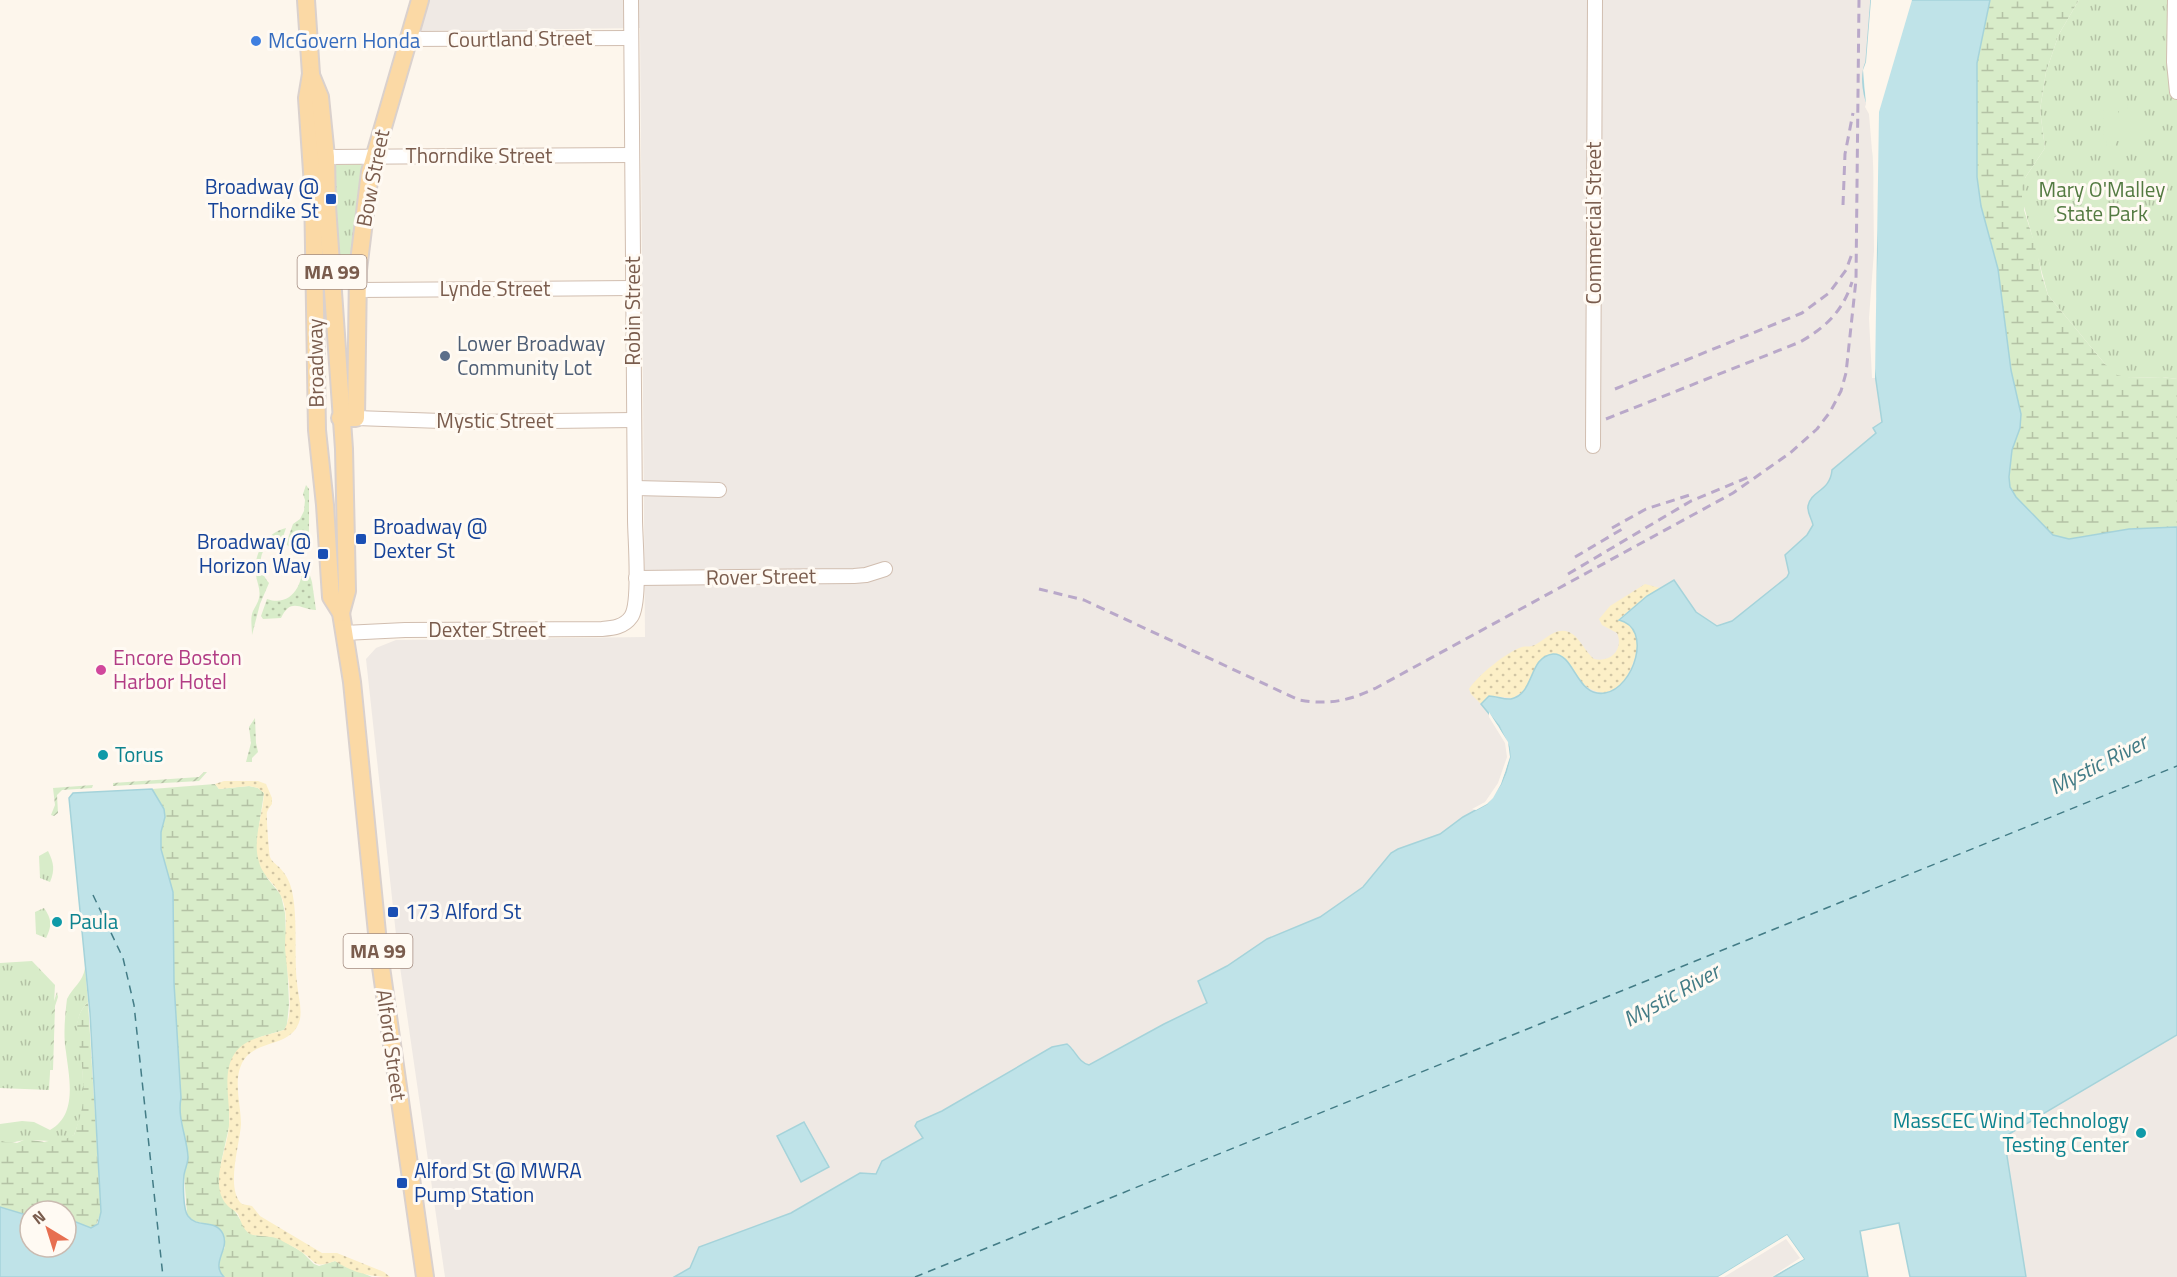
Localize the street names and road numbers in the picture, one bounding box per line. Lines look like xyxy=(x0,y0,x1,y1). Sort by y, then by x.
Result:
street label: Courtland Street xyxy=(447,21,593,55)
street label: Bow Street xyxy=(347,126,397,229)
street label: Thorndike Street xyxy=(406,139,553,171)
street label: Commercial Street xyxy=(1577,141,1609,304)
road number: MA 99 xyxy=(298,255,366,289)
street label: Robin Street xyxy=(616,256,648,366)
street label: Lynde Street xyxy=(440,272,551,304)
street label: Broadway xyxy=(298,318,332,408)
street label: Mystic Street xyxy=(436,404,554,436)
street label: Rover Street xyxy=(706,559,817,593)
street label: Dexter Street xyxy=(428,613,546,645)
road number: MA 99 xyxy=(344,934,412,968)
street label: Alford Street xyxy=(368,987,416,1103)

